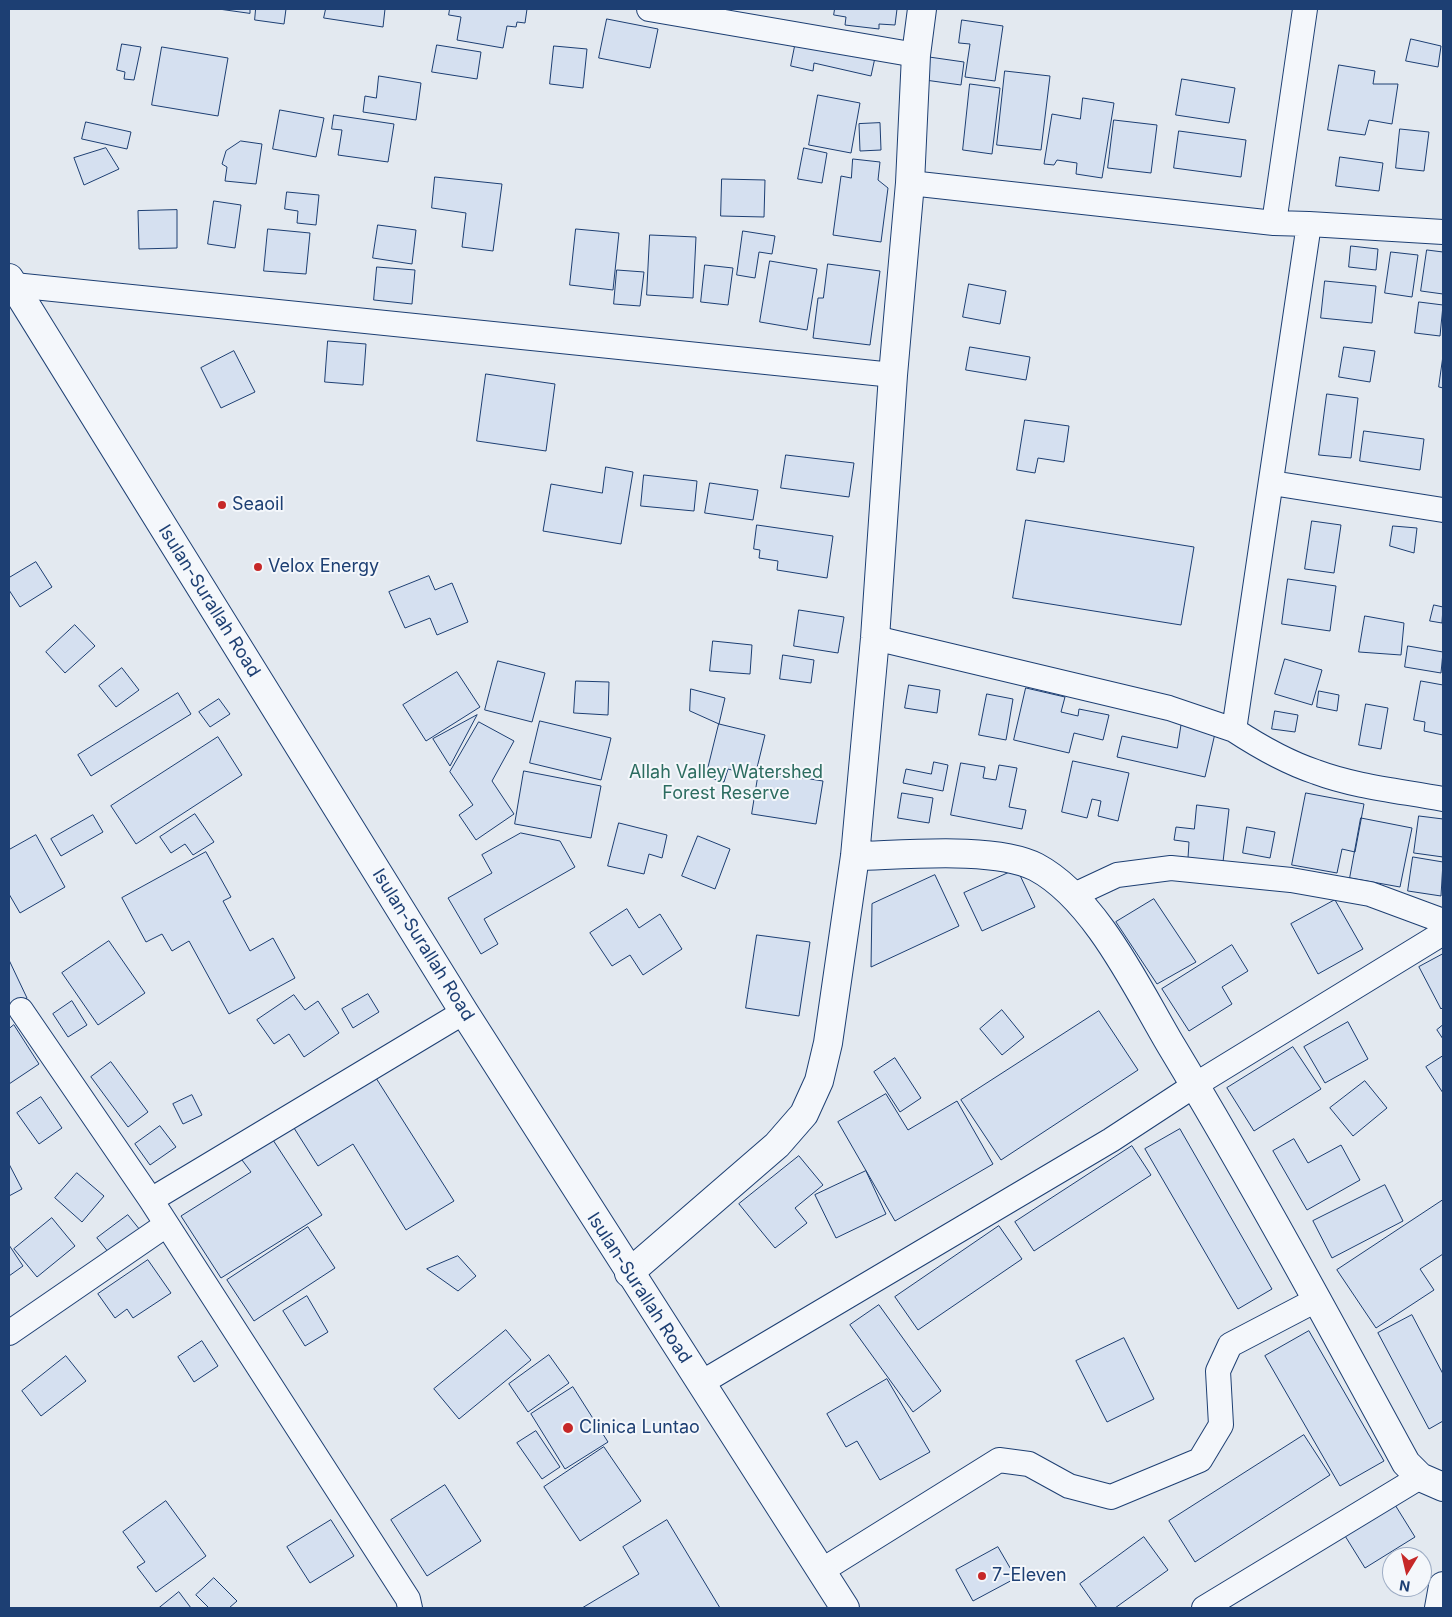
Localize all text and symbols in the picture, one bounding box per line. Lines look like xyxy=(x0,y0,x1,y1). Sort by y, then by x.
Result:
place label: Seaoil xyxy=(232,494,284,516)
marker: Seaoil xyxy=(216,499,228,511)
street label: Isulan-Surallah Road xyxy=(153,521,265,681)
place label: Velox Energy xyxy=(268,556,379,578)
marker: Velox Energy xyxy=(252,561,264,573)
park label: Allah Valley Watershed Forest Reserve xyxy=(629,762,823,804)
street label: Isulan-Surallah Road xyxy=(367,865,479,1025)
street label: Isulan-Surallah Road xyxy=(582,1209,696,1367)
place label: Clinica Luntao xyxy=(579,1417,700,1439)
marker: Clinica Luntao xyxy=(561,1421,575,1435)
north arrow xyxy=(1382,1547,1432,1597)
place label: 7-Eleven xyxy=(992,1565,1067,1587)
marker: 7-Eleven xyxy=(976,1570,988,1582)
text: N xyxy=(1398,1577,1411,1596)

